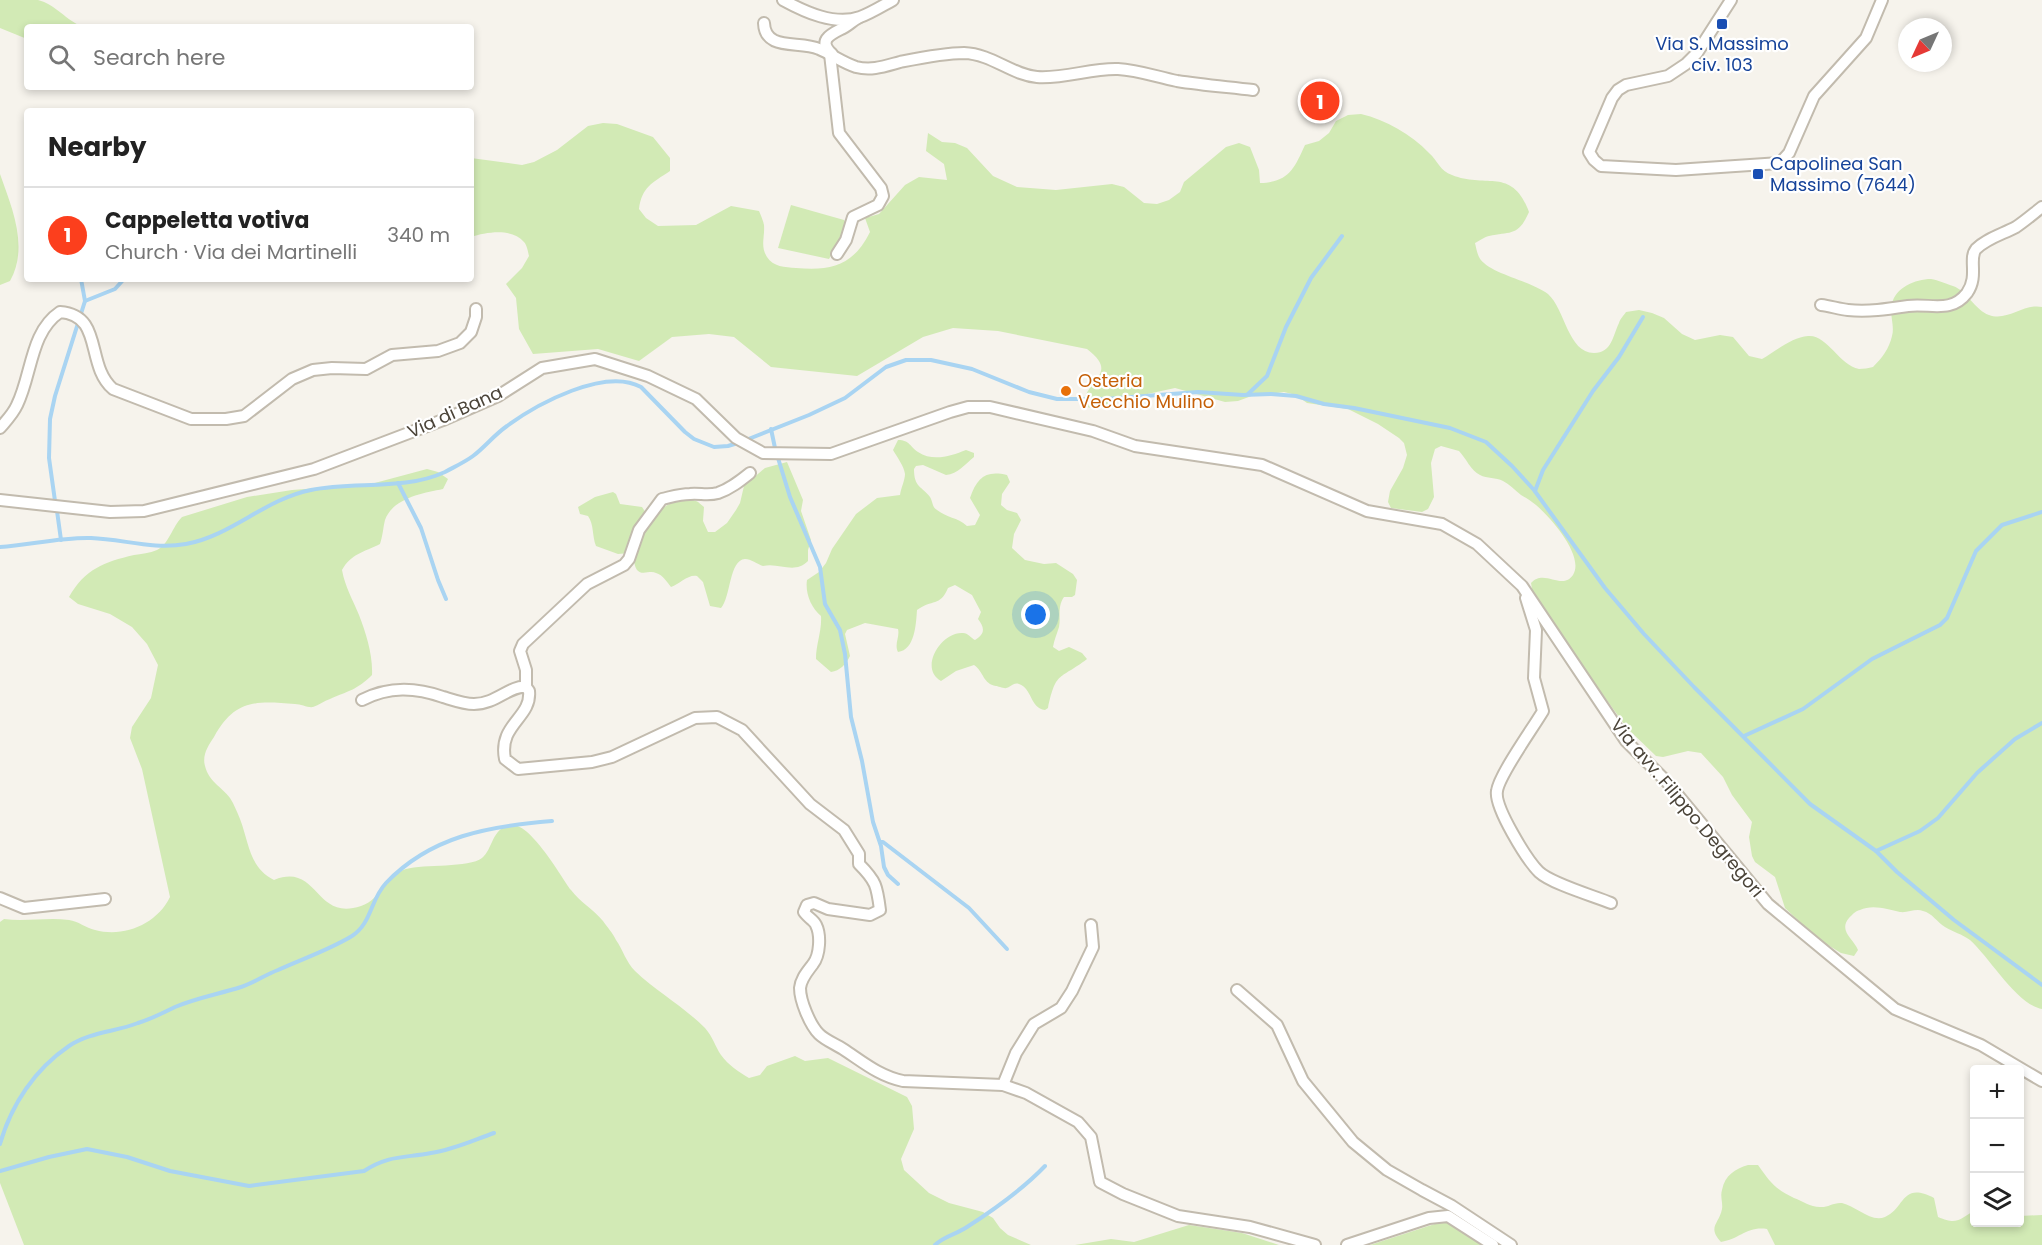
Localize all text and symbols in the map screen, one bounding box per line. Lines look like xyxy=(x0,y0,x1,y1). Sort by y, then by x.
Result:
marker: Via S. Massimo civ. 103 xyxy=(1715,17,1729,31)
north arrow xyxy=(1898,18,1952,72)
search box xyxy=(24,24,474,90)
place label: Via S. Massimo civ. 103 xyxy=(1655,31,1789,77)
icon: search xyxy=(45,41,78,74)
text: Search here xyxy=(93,42,226,73)
pin: 1 xyxy=(1300,78,1340,124)
text: Nearby xyxy=(48,129,146,165)
place label: Capolinea San Massimo (7644) xyxy=(1770,151,1916,197)
marker: Capolinea San Massimo (7644) xyxy=(1751,167,1765,181)
text: Cappeletta votiva xyxy=(105,205,310,236)
text: 1 xyxy=(64,221,71,249)
text: 340 m xyxy=(387,221,450,249)
text: Church · Via dei Martinelli xyxy=(105,238,357,266)
place label: Osteria Vecchio Mulino xyxy=(1078,368,1214,414)
street label: Via di Bana xyxy=(403,379,506,444)
marker: Osteria Vecchio Mulino xyxy=(1059,384,1073,398)
your location xyxy=(1021,600,1050,629)
street label: Via avv. Filippo Degregori xyxy=(1605,713,1770,902)
map controls xyxy=(1970,1065,2024,1227)
button: + xyxy=(1970,1065,2024,1119)
button: − xyxy=(1970,1119,2024,1173)
button: layers xyxy=(1970,1173,2024,1227)

